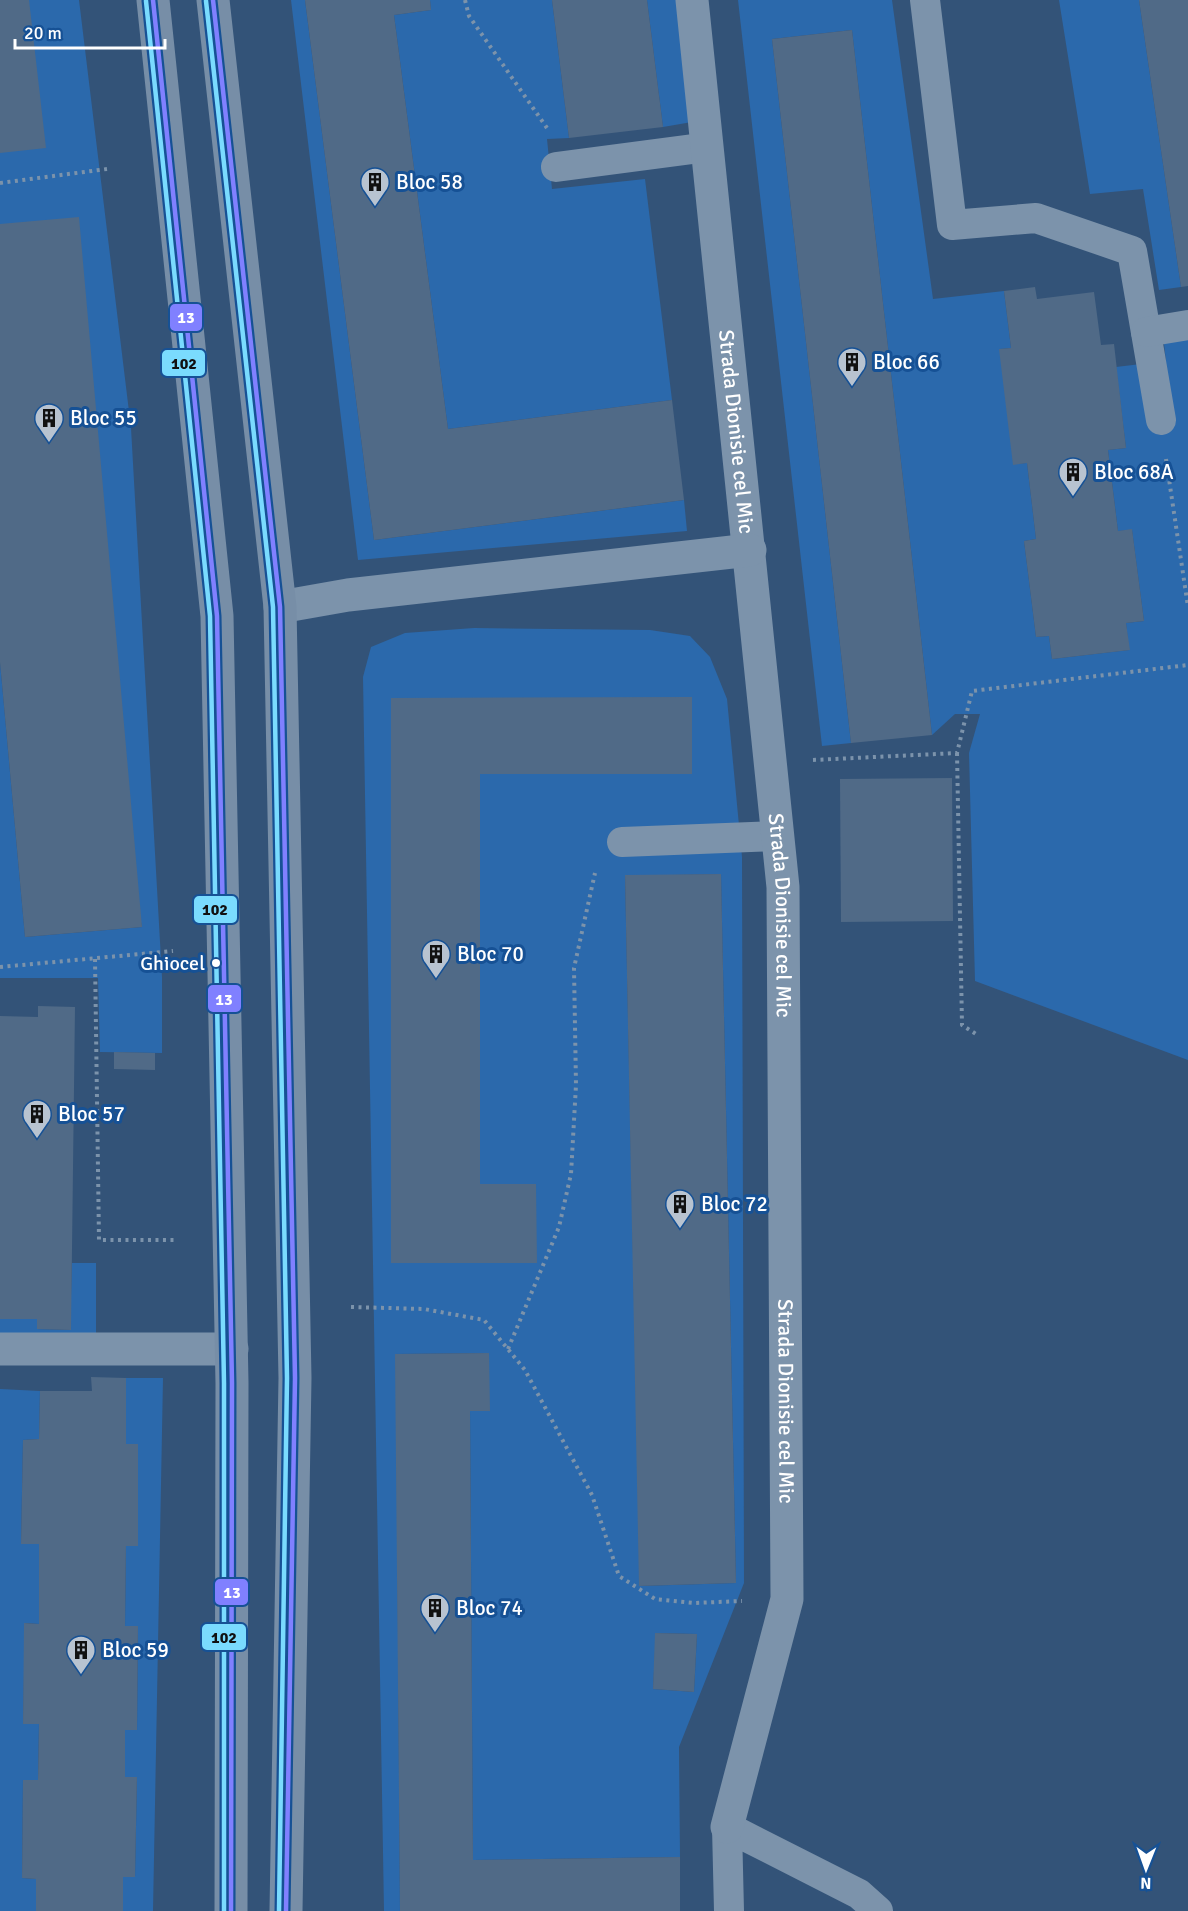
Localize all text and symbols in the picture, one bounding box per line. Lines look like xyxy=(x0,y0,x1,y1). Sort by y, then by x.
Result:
scale bar xyxy=(15,12,165,50)
text: 20 m xyxy=(24,22,62,44)
building icon: Bloc 58 xyxy=(359,166,391,208)
place label: Bloc 58 xyxy=(396,169,463,195)
line badge: 13 xyxy=(169,303,203,332)
text: 13 xyxy=(177,308,195,328)
street label: Strada Dionisie cel Mic xyxy=(713,329,760,535)
building icon: Bloc 66 xyxy=(836,346,868,388)
line badge: 102 xyxy=(161,349,206,377)
place label: Bloc 66 xyxy=(873,349,940,375)
text: 102 xyxy=(171,354,197,374)
building icon: Bloc 55 xyxy=(33,402,65,444)
place label: Bloc 55 xyxy=(70,405,137,431)
building icon: Bloc 68A xyxy=(1057,456,1089,498)
place label: Bloc 68A xyxy=(1094,459,1174,485)
street label: Strada Dionisie cel Mic xyxy=(763,812,797,1018)
line badge: 102 xyxy=(193,895,238,924)
text: 102 xyxy=(202,900,228,920)
building icon: Bloc 70 xyxy=(420,938,452,980)
place label: Bloc 70 xyxy=(457,941,524,967)
place label: Ghiocel xyxy=(140,951,205,976)
marker: Ghiocel xyxy=(210,957,222,969)
line badge: 13 xyxy=(207,984,242,1013)
text: 13 xyxy=(215,990,233,1010)
building icon: Bloc 57 xyxy=(21,1098,53,1140)
place label: Bloc 57 xyxy=(58,1101,125,1127)
building icon: Bloc 72 xyxy=(664,1188,696,1230)
place label: Bloc 72 xyxy=(701,1191,768,1217)
street label: Strada Dionisie cel Mic xyxy=(772,1299,799,1504)
line badge: 13 xyxy=(214,1578,249,1606)
text: 13 xyxy=(223,1583,241,1603)
building icon: Bloc 74 xyxy=(419,1592,451,1634)
place label: Bloc 74 xyxy=(456,1595,523,1621)
line badge: 102 xyxy=(201,1623,247,1651)
text: 102 xyxy=(211,1628,237,1648)
building icon: Bloc 59 xyxy=(65,1634,97,1676)
place label: Bloc 59 xyxy=(102,1637,169,1663)
north arrow xyxy=(1116,1839,1176,1899)
text: N xyxy=(1140,1873,1151,1893)

